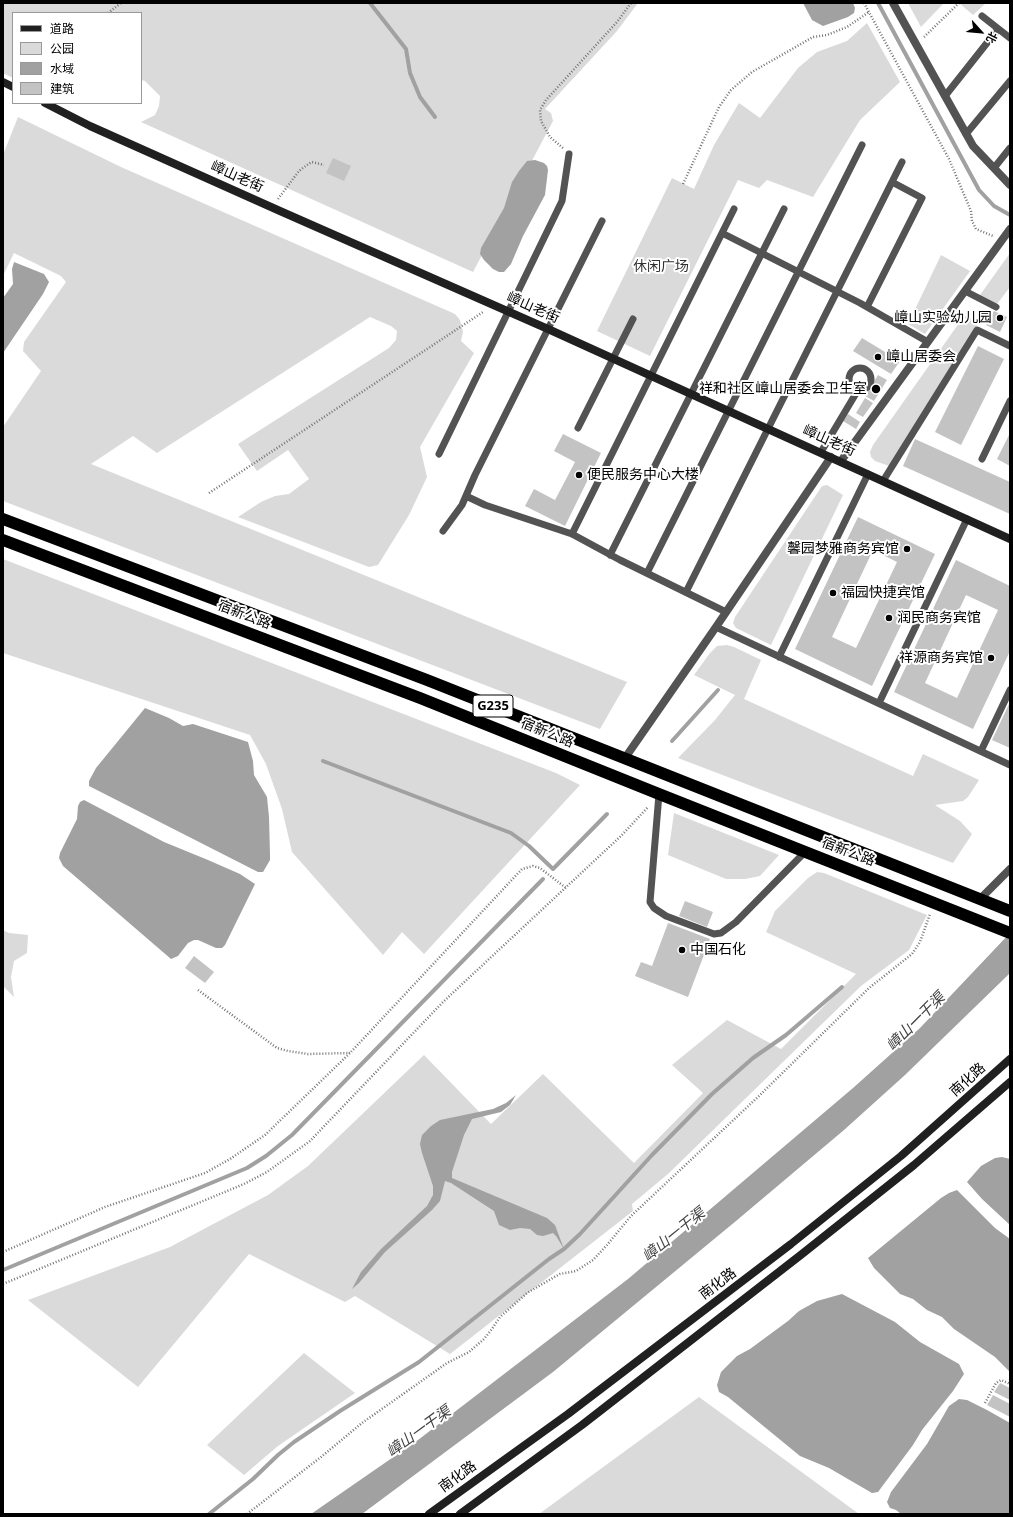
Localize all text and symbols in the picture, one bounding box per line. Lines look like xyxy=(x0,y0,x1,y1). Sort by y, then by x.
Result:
legend xyxy=(12,12,142,104)
north arrow xyxy=(961,12,1001,52)
text: 道路 xyxy=(50,20,74,37)
text: 北 xyxy=(983,29,1001,46)
text: 公园 xyxy=(50,40,74,57)
text: 水域 xyxy=(50,60,74,77)
text: 建筑 xyxy=(50,80,74,97)
street label: 嶂山老街 xyxy=(208,158,266,196)
park label: 休闲广场 xyxy=(633,259,689,275)
street label: 嶂山老街 xyxy=(504,289,562,327)
place label: 嶂山实验幼儿园 xyxy=(894,310,992,326)
marker: 嶂山实验幼儿园 xyxy=(995,313,1005,323)
place label: 嶂山居委会 xyxy=(886,349,956,365)
marker: 嶂山居委会 xyxy=(873,352,883,362)
place label: 祥和社区嶂山居委会卫生室 xyxy=(699,381,867,397)
marker: 祥和社区嶂山居委会卫生室 xyxy=(870,383,882,395)
street label: 嶂山老街 xyxy=(800,422,858,460)
place label: 便民服务中心大楼 xyxy=(587,467,699,483)
marker: 便民服务中心大楼 xyxy=(574,470,584,480)
place label: 馨园梦雅商务宾馆 xyxy=(787,541,899,557)
marker: 馨园梦雅商务宾馆 xyxy=(902,544,912,554)
place label: 福园快捷宾馆 xyxy=(841,585,925,601)
marker: 福园快捷宾馆 xyxy=(828,588,838,598)
street label: 宿新公路 xyxy=(215,597,273,633)
place label: 润民商务宾馆 xyxy=(897,610,981,626)
marker: 润民商务宾馆 xyxy=(884,613,894,623)
place label: 祥源商务宾馆 xyxy=(899,650,983,666)
marker: 祥源商务宾馆 xyxy=(986,653,996,663)
road number: G235 xyxy=(473,695,513,717)
street label: 宿新公路 xyxy=(518,715,576,751)
street label: 宿新公路 xyxy=(819,834,877,870)
place label: 中国石化 xyxy=(690,942,746,958)
marker: 中国石化 xyxy=(677,945,687,955)
water label: 嶂山一干渠 xyxy=(883,989,949,1055)
street label: 南化路 xyxy=(947,1060,989,1100)
water label: 嶂山一干渠 xyxy=(639,1204,709,1266)
street label: 南化路 xyxy=(696,1265,740,1303)
water label: 嶂山一干渠 xyxy=(383,1403,455,1461)
street label: 南化路 xyxy=(436,1458,480,1496)

